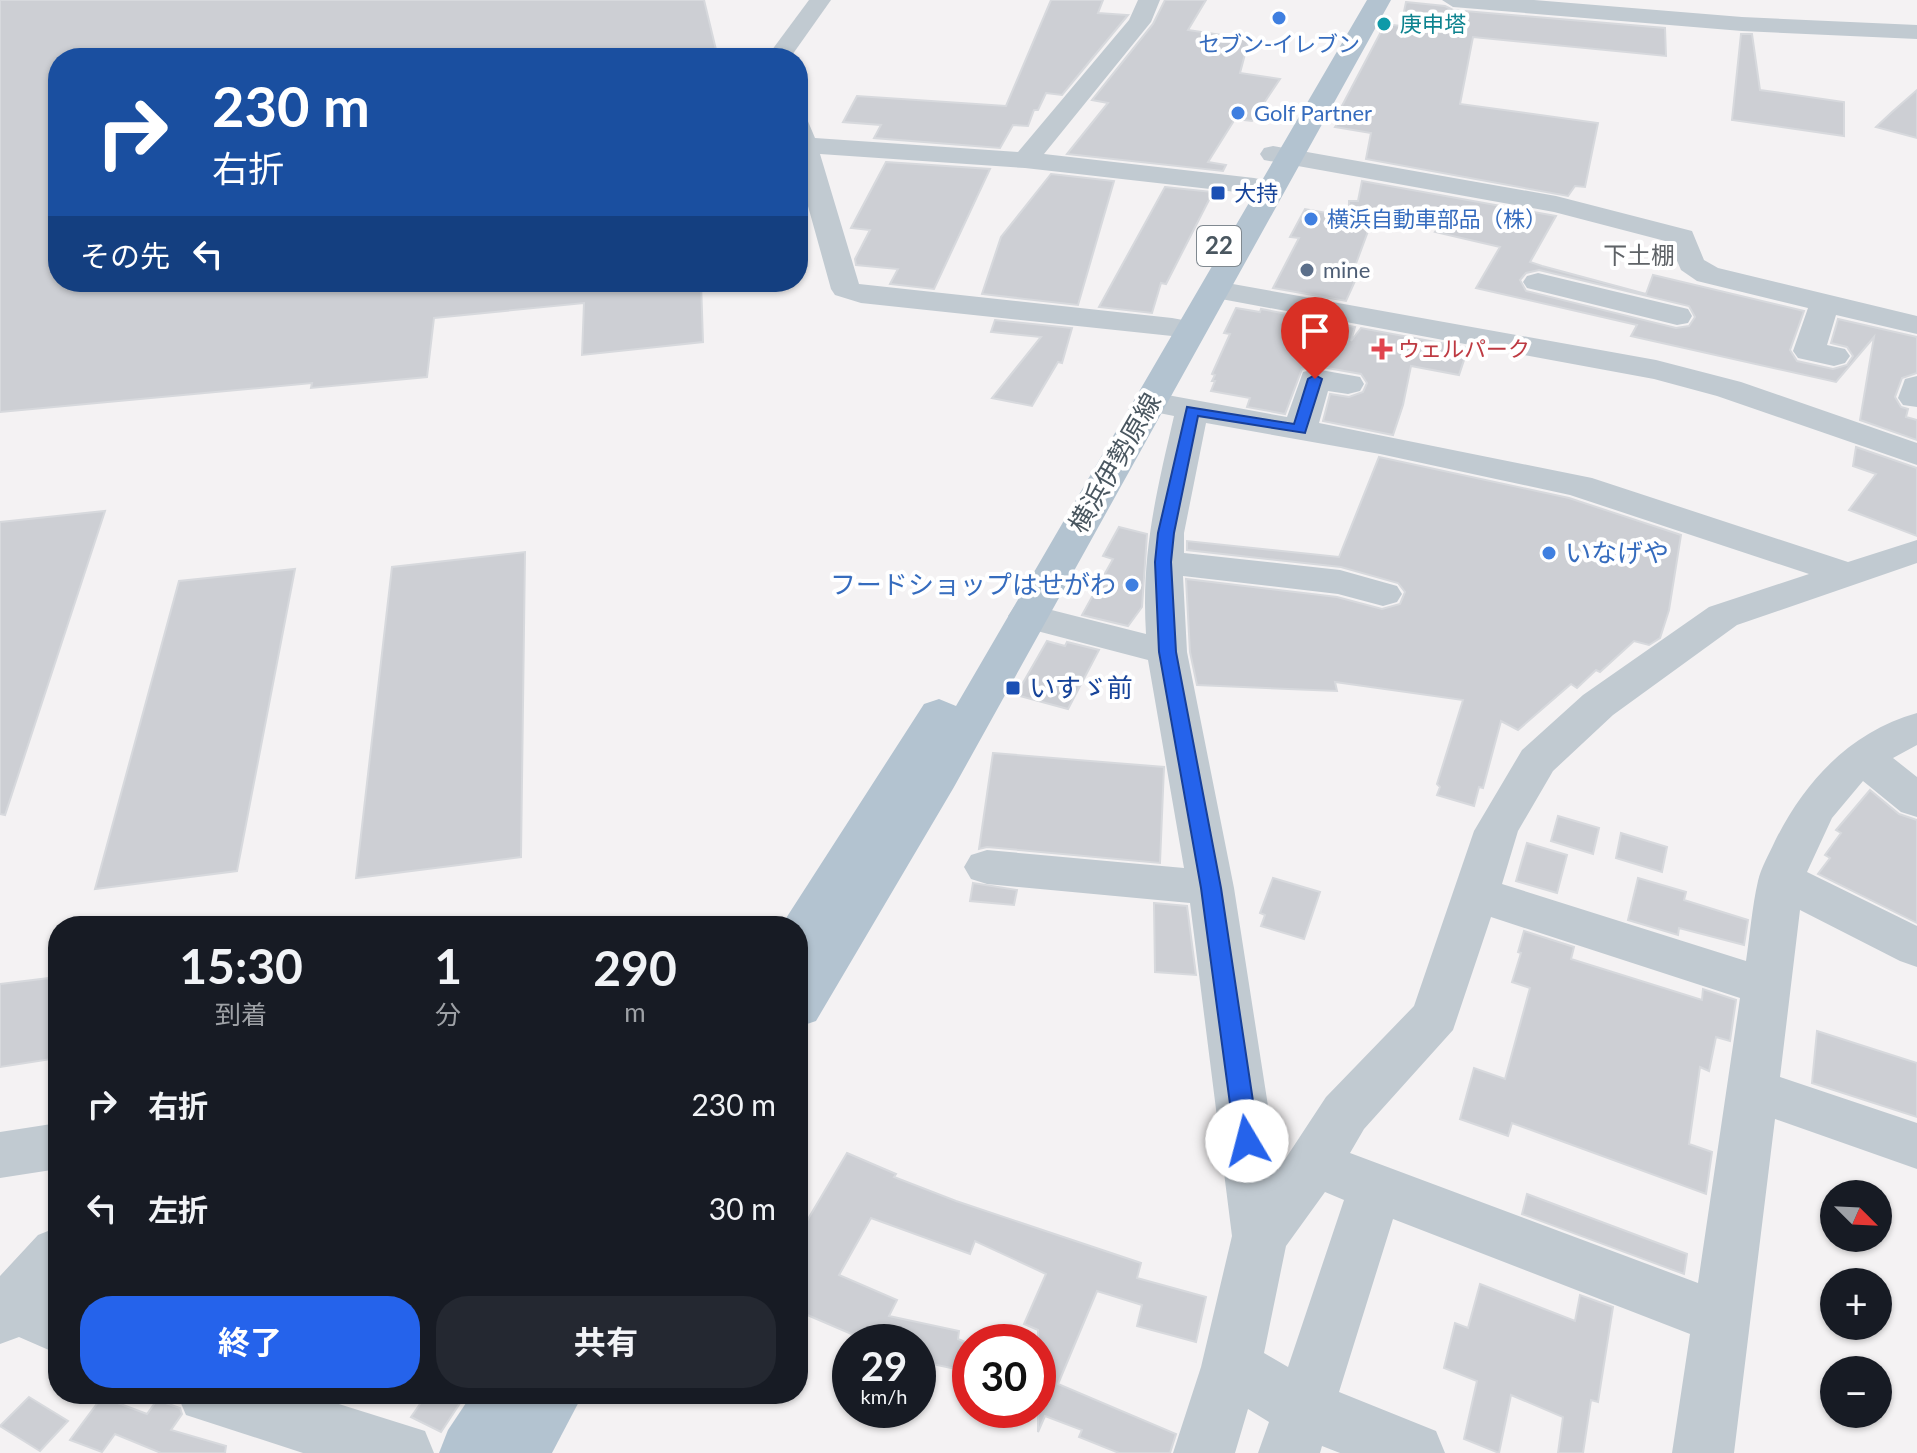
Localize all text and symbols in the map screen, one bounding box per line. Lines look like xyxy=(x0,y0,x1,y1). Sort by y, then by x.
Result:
marker: セブン-イレブン xyxy=(1270,9,1288,27)
place label: 庚申塔 xyxy=(1400,10,1466,37)
marker: 庚申塔 xyxy=(1375,15,1393,33)
place label: セブン-イレブン xyxy=(1198,30,1360,57)
text: 230 m xyxy=(212,72,370,139)
icon: right xyxy=(80,80,184,184)
place label: Golf Partner xyxy=(1254,99,1372,126)
marker: Golf Partner xyxy=(1229,104,1247,122)
text: 右折 xyxy=(212,146,284,190)
place label: 大持 xyxy=(1234,179,1278,206)
marker: 大持 xyxy=(1209,184,1227,202)
place label: 横浜自動車部品（株） xyxy=(1327,205,1547,232)
marker: 横浜自動車部品（株） xyxy=(1302,210,1320,228)
road number: 22 xyxy=(1197,226,1241,266)
icon: left xyxy=(186,232,230,276)
text: その先 xyxy=(80,237,170,273)
district label: 下土棚 xyxy=(1603,240,1675,269)
place label: mine xyxy=(1323,256,1370,283)
marker: mine xyxy=(1298,261,1316,279)
pin xyxy=(1281,297,1349,379)
icon: arrive xyxy=(1293,309,1337,353)
place label: ウェルパーク xyxy=(1398,335,1530,362)
marker: ウェルパーク xyxy=(1373,340,1391,358)
street label: 横浜伊勢原線 xyxy=(1061,387,1167,538)
place label: いなげや xyxy=(1565,536,1669,568)
marker: いなげや xyxy=(1540,544,1558,562)
place label: フードショップはせがわ xyxy=(830,568,1116,600)
marker: フードショップはせがわ xyxy=(1123,576,1141,594)
place label: いすゞ前 xyxy=(1029,671,1133,703)
marker: いすゞ前 xyxy=(1004,679,1022,697)
text: 15:30 xyxy=(179,937,303,994)
text: 1 xyxy=(434,937,462,994)
text: 290 xyxy=(593,939,677,996)
text: m xyxy=(624,996,646,1028)
text: 到着 xyxy=(215,998,267,1030)
text: 分 xyxy=(435,998,461,1030)
icon: right xyxy=(80,1082,124,1126)
text: 230 m xyxy=(691,1086,776,1122)
text: 右折 xyxy=(148,1087,208,1123)
position arrow xyxy=(1205,1099,1289,1183)
north arrow xyxy=(1820,1180,1892,1252)
map controls xyxy=(1820,1180,1892,1428)
icon: left xyxy=(80,1186,124,1230)
text: 30 m xyxy=(709,1190,776,1226)
text: 左折 xyxy=(148,1191,208,1227)
button: + xyxy=(1820,1268,1892,1340)
button: 終了 xyxy=(80,1296,420,1388)
button: 共有 xyxy=(436,1296,776,1388)
speed limit sign: 30 xyxy=(952,1324,1056,1428)
text: 29 xyxy=(861,1342,907,1390)
button: − xyxy=(1820,1356,1892,1428)
text: km/h xyxy=(861,1384,907,1408)

